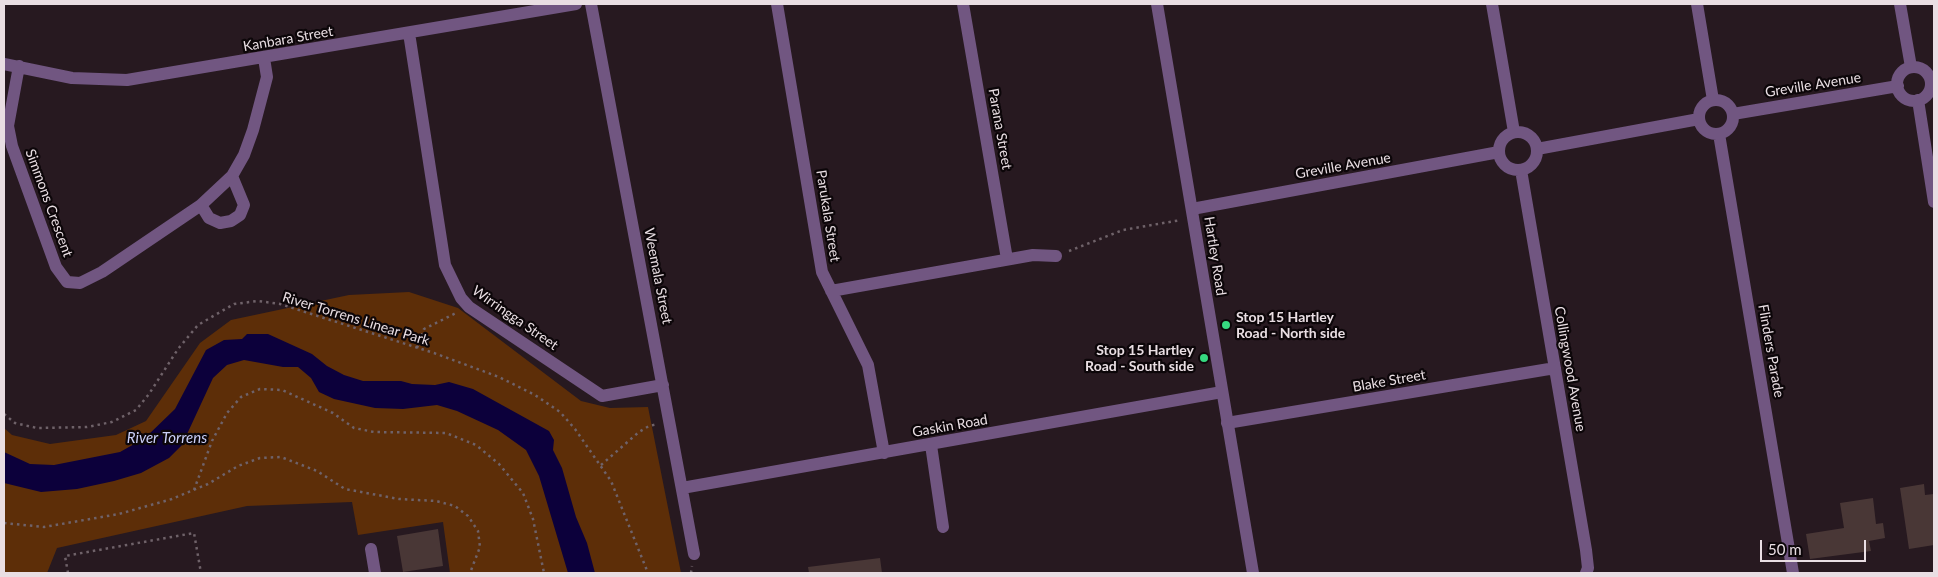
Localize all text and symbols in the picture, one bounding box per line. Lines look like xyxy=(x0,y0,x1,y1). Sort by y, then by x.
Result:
street label: Kanbara Street xyxy=(242,23,334,55)
street label: Greville Avenue xyxy=(1764,69,1862,101)
street label: Parana Street xyxy=(985,87,1015,171)
street label: Simmons Crescent xyxy=(22,147,76,259)
street label: Greville Avenue xyxy=(1294,149,1392,183)
street label: Parukala Street xyxy=(812,169,844,263)
street label: Hartley Road xyxy=(1200,215,1230,297)
street label: Weemala Street xyxy=(640,226,676,326)
street label: Wirringga Street xyxy=(469,282,561,354)
street label: River Torrens Linear Park xyxy=(280,289,432,349)
street label: Flinders Parade xyxy=(1755,303,1787,399)
street label: Collingwood Avenue xyxy=(1551,305,1589,433)
place label: Stop 15 Hartley Road - North side xyxy=(1236,309,1345,342)
marker: Stop 15 Hartley Road - North side xyxy=(1220,319,1232,331)
place label: Stop 15 Hartley Road - South side xyxy=(1085,342,1194,374)
marker: Stop 15 Hartley Road - South side xyxy=(1198,352,1210,364)
street label: Blake Street xyxy=(1351,366,1427,396)
street label: Gaskin Road xyxy=(911,411,989,441)
water label: River Torrens xyxy=(127,429,207,447)
scale bar xyxy=(1763,530,1869,562)
text: 50 m xyxy=(1768,540,1802,558)

